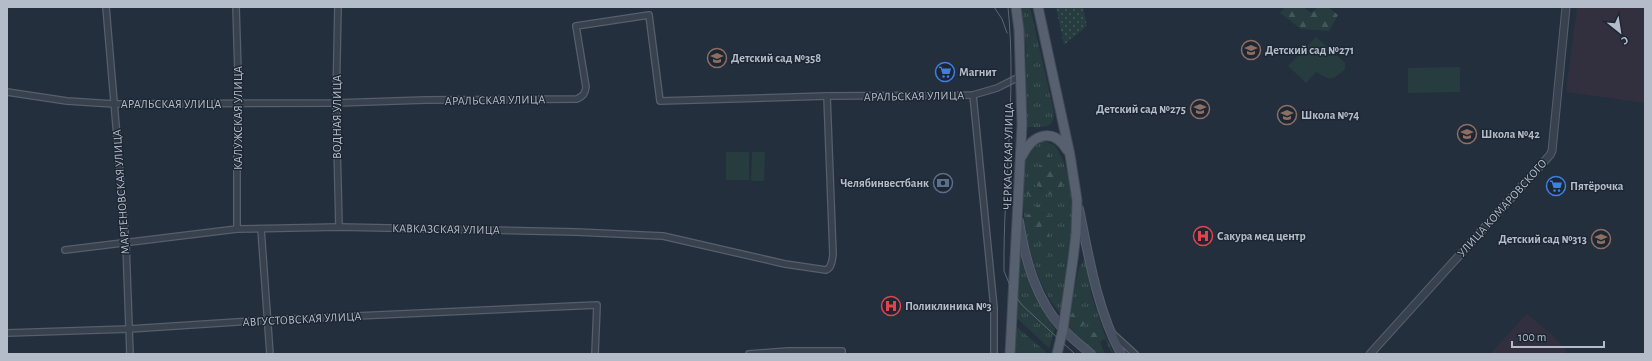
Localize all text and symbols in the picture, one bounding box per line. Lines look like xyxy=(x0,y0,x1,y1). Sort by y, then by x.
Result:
north arrow xyxy=(1600,12,1640,52)
text: С xyxy=(1619,34,1630,47)
school or university icon: Детский сад №271 xyxy=(1240,39,1262,61)
place label: Детский сад №271 xyxy=(1265,44,1354,56)
school or university icon: Детский сад №358 xyxy=(706,47,728,69)
place label: Детский сад №358 xyxy=(731,52,821,64)
supermarket icon: Магнит xyxy=(934,61,956,83)
street label: КАЛУЖСКАЯ УЛИЦА xyxy=(232,66,244,170)
place label: Магнит xyxy=(959,66,997,78)
street label: ВОДНАЯ УЛИЦА xyxy=(331,75,343,159)
street label: АРАЛЬСКАЯ УЛИЦА xyxy=(864,89,964,103)
street label: АРАЛЬСКАЯ УЛИЦА xyxy=(445,93,545,107)
street label: АРАЛЬСКАЯ УЛИЦА xyxy=(121,98,221,110)
school or university icon: Детский сад №275 xyxy=(1189,98,1211,120)
street label: ЧЕРКАССКАЯ УЛИЦА xyxy=(1001,102,1015,210)
place label: Детский сад №275 xyxy=(1096,103,1186,115)
school or university icon: Школа №74 xyxy=(1276,104,1298,126)
place label: Школа №74 xyxy=(1301,109,1359,121)
school or university icon: Школа №42 xyxy=(1456,123,1478,145)
place label: Школа №42 xyxy=(1481,128,1540,140)
street label: МАРТЕНОВСКАЯ УЛИЦА xyxy=(111,129,131,255)
street label: УЛИЦА КОМАРОВСКОГО xyxy=(1455,157,1549,259)
bank icon: Челябинвестбанк xyxy=(932,172,954,194)
supermarket icon: Пятёрочка xyxy=(1545,175,1567,197)
place label: Челябинвестбанк xyxy=(840,177,929,189)
place label: Пятёрочка xyxy=(1570,180,1624,192)
street label: КАВКАЗСКАЯ УЛИЦА xyxy=(392,222,500,236)
hospital icon: Сакура мед центр xyxy=(1192,225,1214,247)
school or university icon: Детский сад №313 xyxy=(1590,228,1612,250)
place label: Сакура мед центр xyxy=(1217,230,1306,243)
place label: Детский сад №313 xyxy=(1498,233,1587,245)
hospital icon: Поликлиника №3 xyxy=(880,295,902,317)
place label: Поликлиника №3 xyxy=(905,300,992,312)
street label: АВГУСТОВСКАЯ УЛИЦА xyxy=(242,310,362,328)
scale bar xyxy=(1512,323,1604,349)
text: 100 m xyxy=(1518,331,1546,343)

